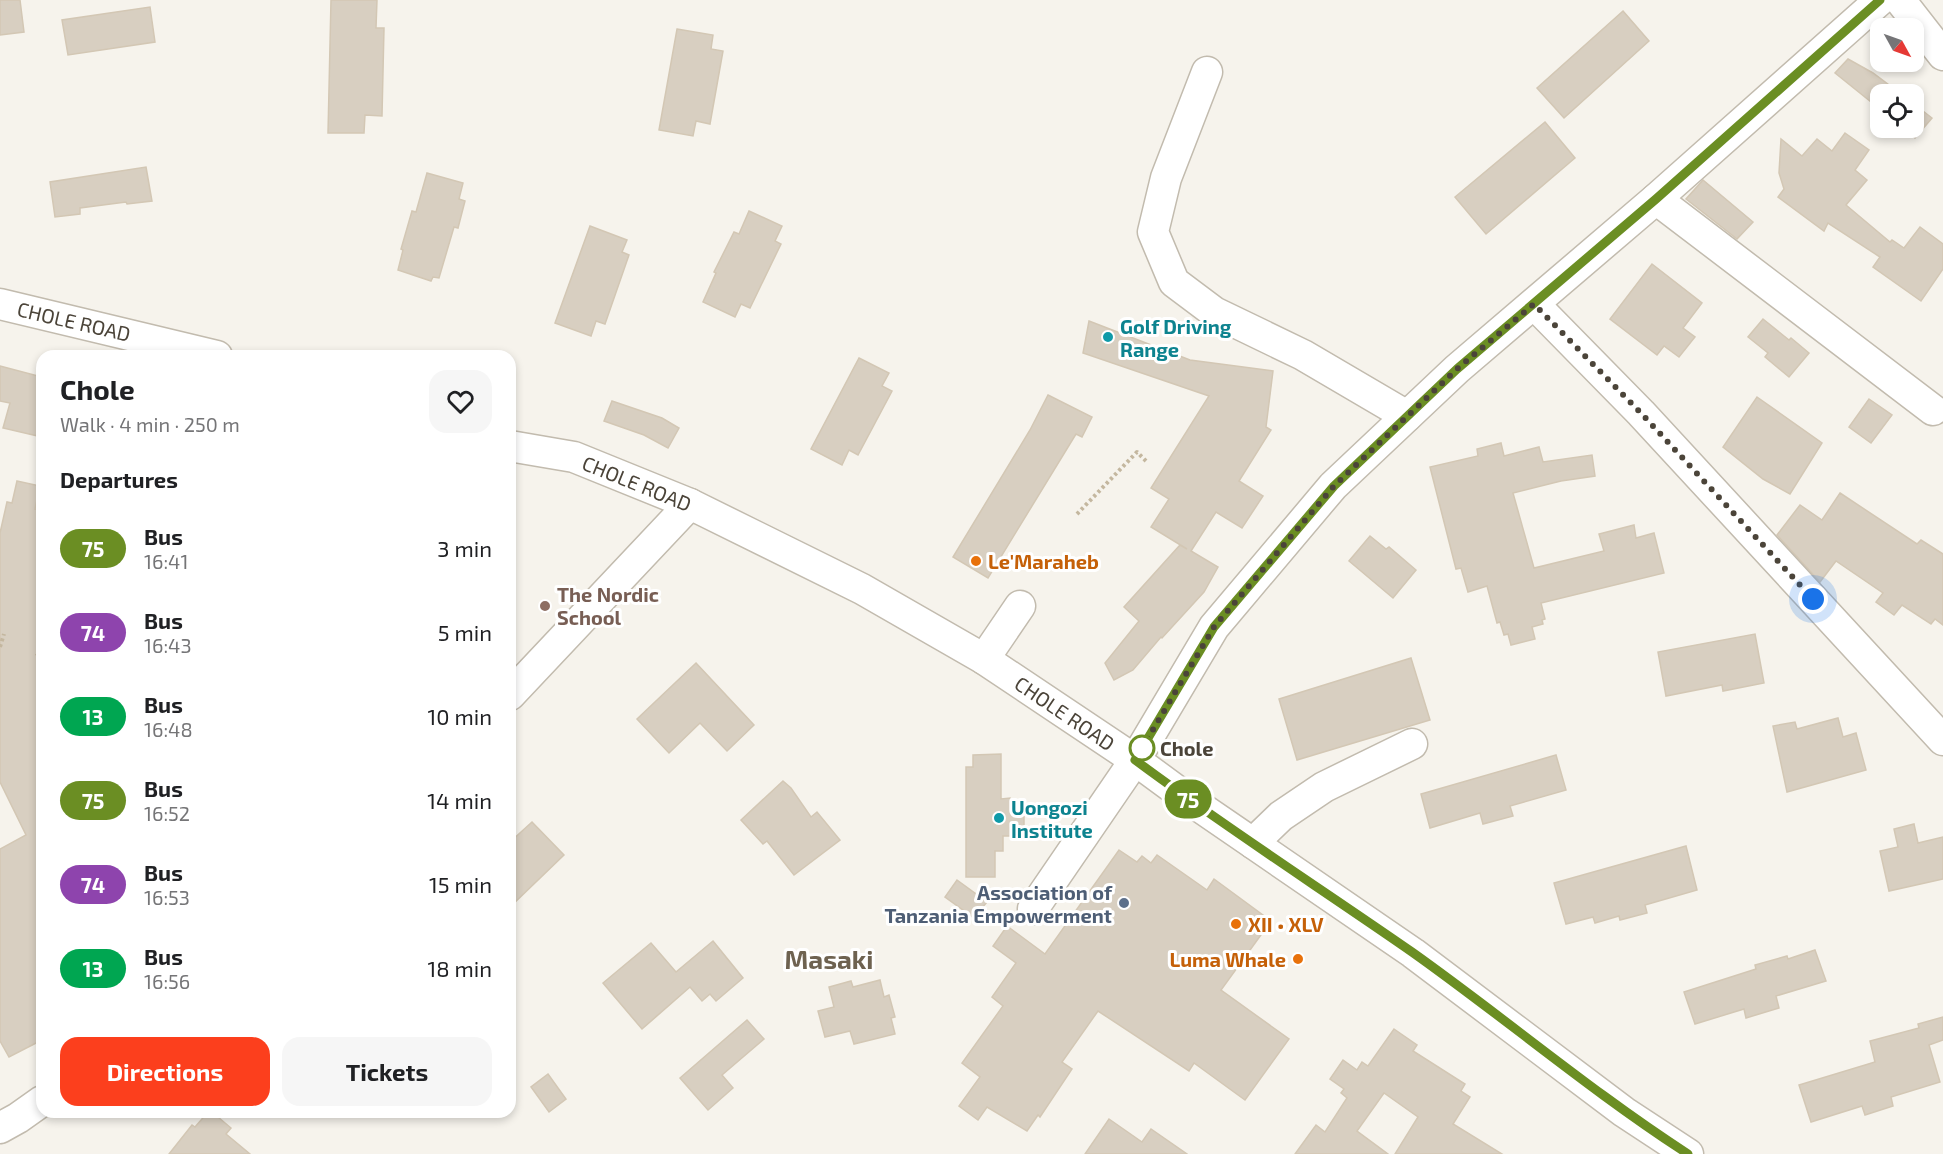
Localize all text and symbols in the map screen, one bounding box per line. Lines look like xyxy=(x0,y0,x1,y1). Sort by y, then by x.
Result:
north arrow xyxy=(1870,18,1924,72)
map controls xyxy=(1870,18,1924,138)
button: locate xyxy=(1870,84,1924,138)
street label: CHOLE ROAD xyxy=(15,296,133,346)
place label: Golf Driving Range xyxy=(1120,314,1232,361)
marker: Golf Driving Range xyxy=(1101,330,1115,344)
button: heart xyxy=(429,370,492,433)
text: Chole xyxy=(60,372,135,406)
text: Walk · 4 min · 250 m xyxy=(60,412,240,436)
street label: CHOLE ROAD xyxy=(579,450,695,516)
text: Departures xyxy=(60,466,178,492)
text: Bus xyxy=(144,523,183,549)
text: 3 min xyxy=(437,535,492,561)
text: 75 xyxy=(82,536,104,561)
text: 16:41 xyxy=(144,549,188,573)
place label: Le'Maraheb xyxy=(988,549,1099,573)
marker: Le'Maraheb xyxy=(969,554,983,568)
place label: The Nordic School xyxy=(557,582,659,629)
your location xyxy=(1798,584,1828,614)
marker: The Nordic School xyxy=(538,599,552,613)
text: Bus xyxy=(144,607,183,633)
text: 5 min xyxy=(438,619,492,645)
text: 74 xyxy=(81,620,105,645)
text: 16:43 xyxy=(144,633,192,657)
street label: CHOLE ROAD xyxy=(1010,671,1120,755)
text: Bus xyxy=(144,691,183,717)
text: 10 min xyxy=(428,703,492,729)
text: 13 xyxy=(83,704,103,729)
text: 16:48 xyxy=(144,717,193,741)
marker: Chole xyxy=(1129,735,1155,761)
place label: Chole xyxy=(1160,736,1213,760)
text: Bus xyxy=(144,775,183,801)
line badge: 75 xyxy=(1161,780,1215,818)
text: 14 min xyxy=(427,787,492,813)
text: 75 xyxy=(1177,787,1199,812)
text: 75 xyxy=(82,788,104,813)
place label: Uongozi Institute xyxy=(1011,795,1093,842)
text: 16:52 xyxy=(144,801,190,825)
marker: Uongozi Institute xyxy=(992,811,1006,825)
text: Bus xyxy=(144,859,183,885)
text: 15 min xyxy=(429,871,492,897)
text: 74 xyxy=(81,872,105,897)
place label: Association of Tanzania Empowerment xyxy=(884,880,1113,927)
text: 16:53 xyxy=(144,885,190,909)
marker: Association of Tanzania Empowerment xyxy=(1117,896,1131,910)
place label: XII • XLV xyxy=(1248,912,1324,936)
marker: XII • XLV xyxy=(1229,917,1243,931)
text: Bus xyxy=(144,943,183,969)
district label: Masaki xyxy=(785,943,873,974)
place label: Luma Whale xyxy=(1169,947,1286,971)
marker: Luma Whale xyxy=(1291,952,1305,966)
text: 18 min xyxy=(427,955,492,981)
text: 13 xyxy=(83,956,103,981)
text: 16:56 xyxy=(144,969,190,993)
button: Directions xyxy=(60,1037,270,1106)
button: Tickets xyxy=(282,1037,492,1106)

